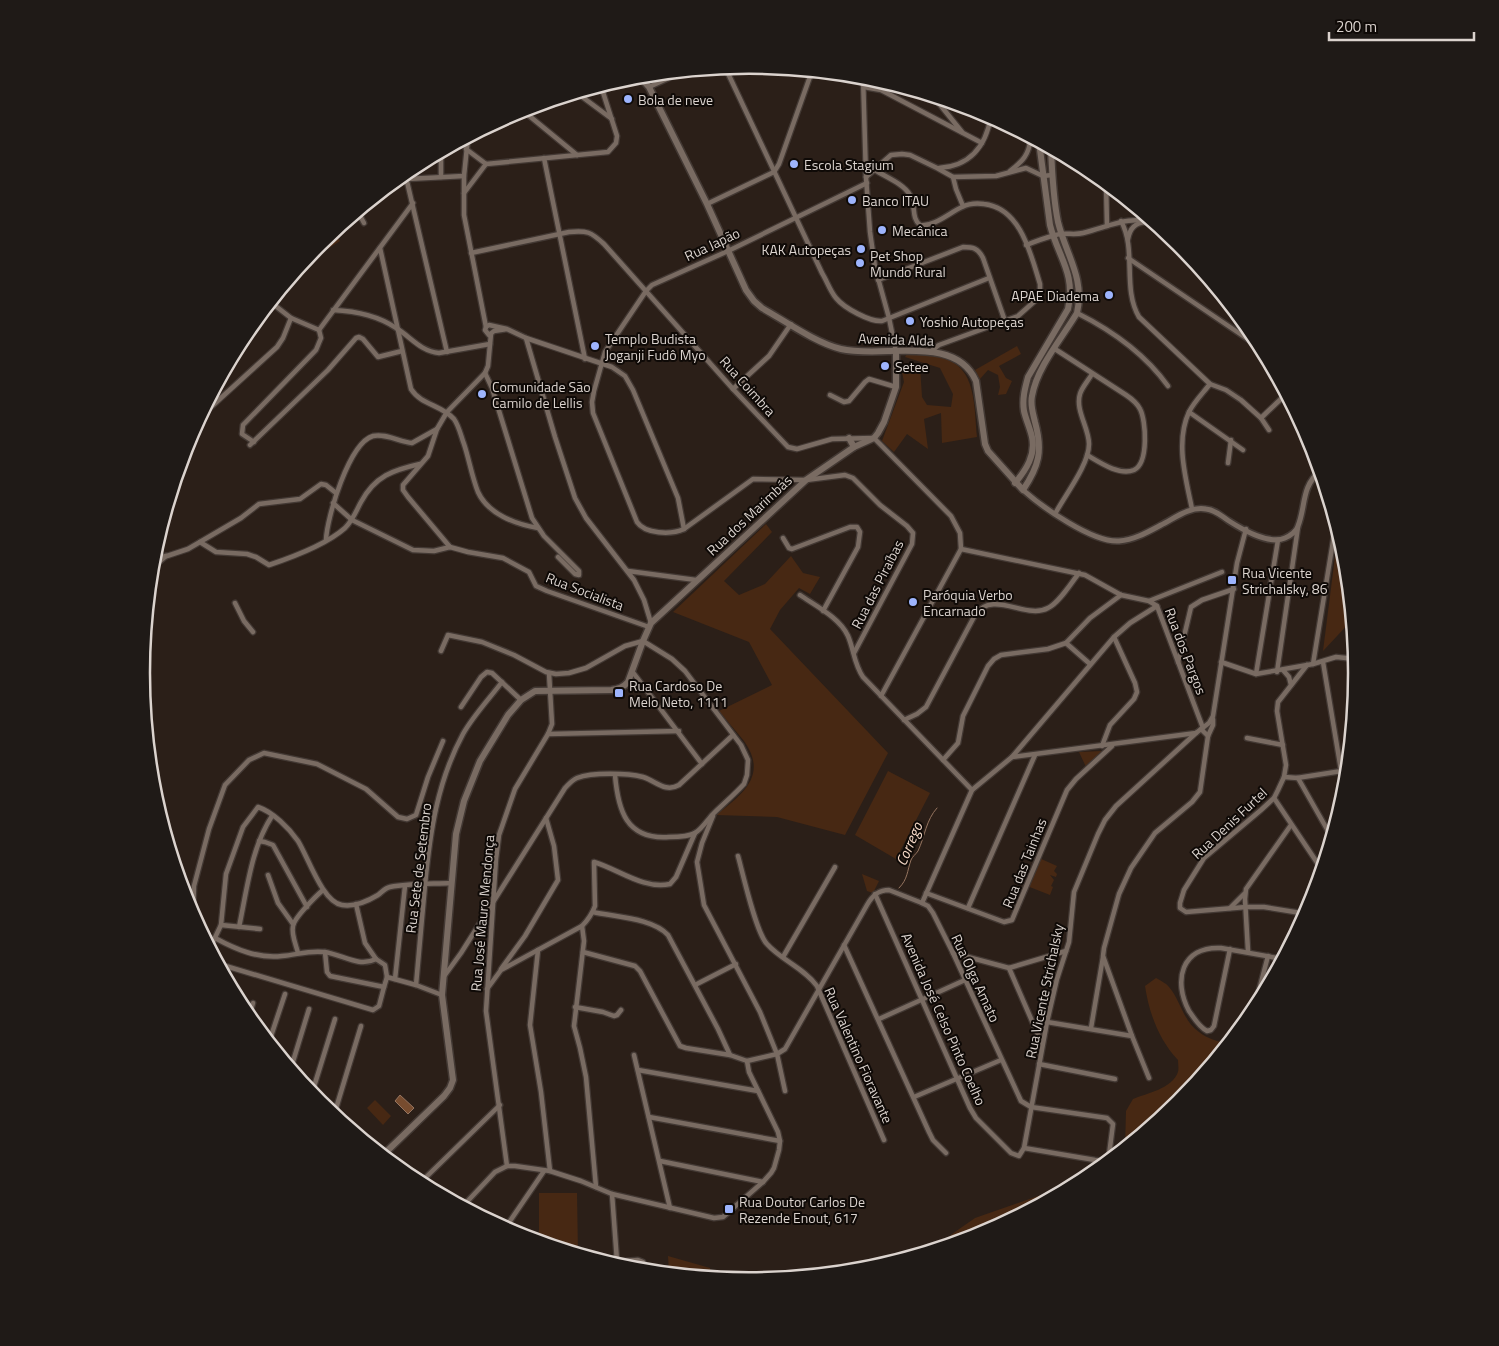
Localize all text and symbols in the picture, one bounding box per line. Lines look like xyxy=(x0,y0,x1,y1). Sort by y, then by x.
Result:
scale bar xyxy=(1329,10,1474,42)
text: 200 m xyxy=(1336,15,1377,38)
place label: Bola de neve xyxy=(638,89,713,110)
marker: Bola de neve xyxy=(622,93,634,105)
place label: Escola Stagium xyxy=(804,154,894,175)
marker: Escola Stagium xyxy=(788,158,800,170)
place label: Banco ITAU xyxy=(862,190,929,211)
marker: Banco ITAU xyxy=(846,194,858,206)
place label: Mecânica xyxy=(892,220,948,241)
street label: Rua Japão xyxy=(681,222,743,266)
marker: Mecânica xyxy=(876,224,888,236)
place label: KAK Autopeças xyxy=(761,239,851,260)
marker: KAK Autopeças xyxy=(855,243,867,255)
place label: Pet Shop Mundo Rural xyxy=(870,245,946,282)
marker: Pet Shop Mundo Rural xyxy=(854,257,866,269)
place label: APAE Diadema xyxy=(1011,285,1099,306)
marker: APAE Diadema xyxy=(1103,289,1115,301)
place label: Yoshio Autopeças xyxy=(920,311,1024,332)
marker: Yoshio Autopeças xyxy=(904,315,916,327)
street label: Avenida Alda xyxy=(858,327,934,351)
place label: Templo Budista Joganji Fudô Myo xyxy=(605,328,706,365)
marker: Templo Budista Joganji Fudô Myo xyxy=(589,340,601,352)
street label: Rua Coimbra xyxy=(715,351,781,421)
place label: Setee xyxy=(895,356,929,377)
marker: Setee xyxy=(879,360,891,372)
place label: Comunidade São Camilo de Lellis xyxy=(492,376,591,413)
marker: Comunidade São Camilo de Lellis xyxy=(476,388,488,400)
street label: Rua dos Marimbás xyxy=(702,470,796,560)
street label: Rua das Piraíbas xyxy=(846,536,908,632)
place label: Rua Vicente Strichalsky, 86 xyxy=(1242,562,1328,599)
street label: Rua Socialista xyxy=(543,567,627,615)
marker: Rua Vicente Strichalsky, 86 xyxy=(1226,574,1238,586)
place label: Paróquia Verbo Encarnado xyxy=(923,584,1013,621)
marker: Paróquia Verbo Encarnado xyxy=(907,596,919,608)
street label: Rua dos Pargos xyxy=(1160,604,1212,698)
place label: Rua Cardoso De Melo Neto, 1111 xyxy=(629,675,728,712)
marker: Rua Cardoso De Melo Neto, 1111 xyxy=(613,687,625,699)
street label: Rua Denis Furtel xyxy=(1186,782,1272,864)
street label: Rua Sete de Setembro xyxy=(400,802,436,934)
street label: Rua das Tainhas xyxy=(996,815,1052,911)
water label: Corrego xyxy=(890,818,929,869)
street label: Rua José Mauro Mendonça xyxy=(465,834,499,992)
street label: Rua Vicente Strichalsky xyxy=(1019,922,1069,1060)
street label: Avenida José Celso Pinto Coelho xyxy=(896,929,992,1109)
street label: Rua Olga Amato xyxy=(946,930,1006,1026)
street label: Rua Valentino Fioravante xyxy=(819,983,899,1127)
place label: Rua Doutor Carlos De Rezende Enout, 617 xyxy=(739,1191,865,1228)
marker: Rua Doutor Carlos De Rezende Enout, 617 xyxy=(723,1203,735,1215)

